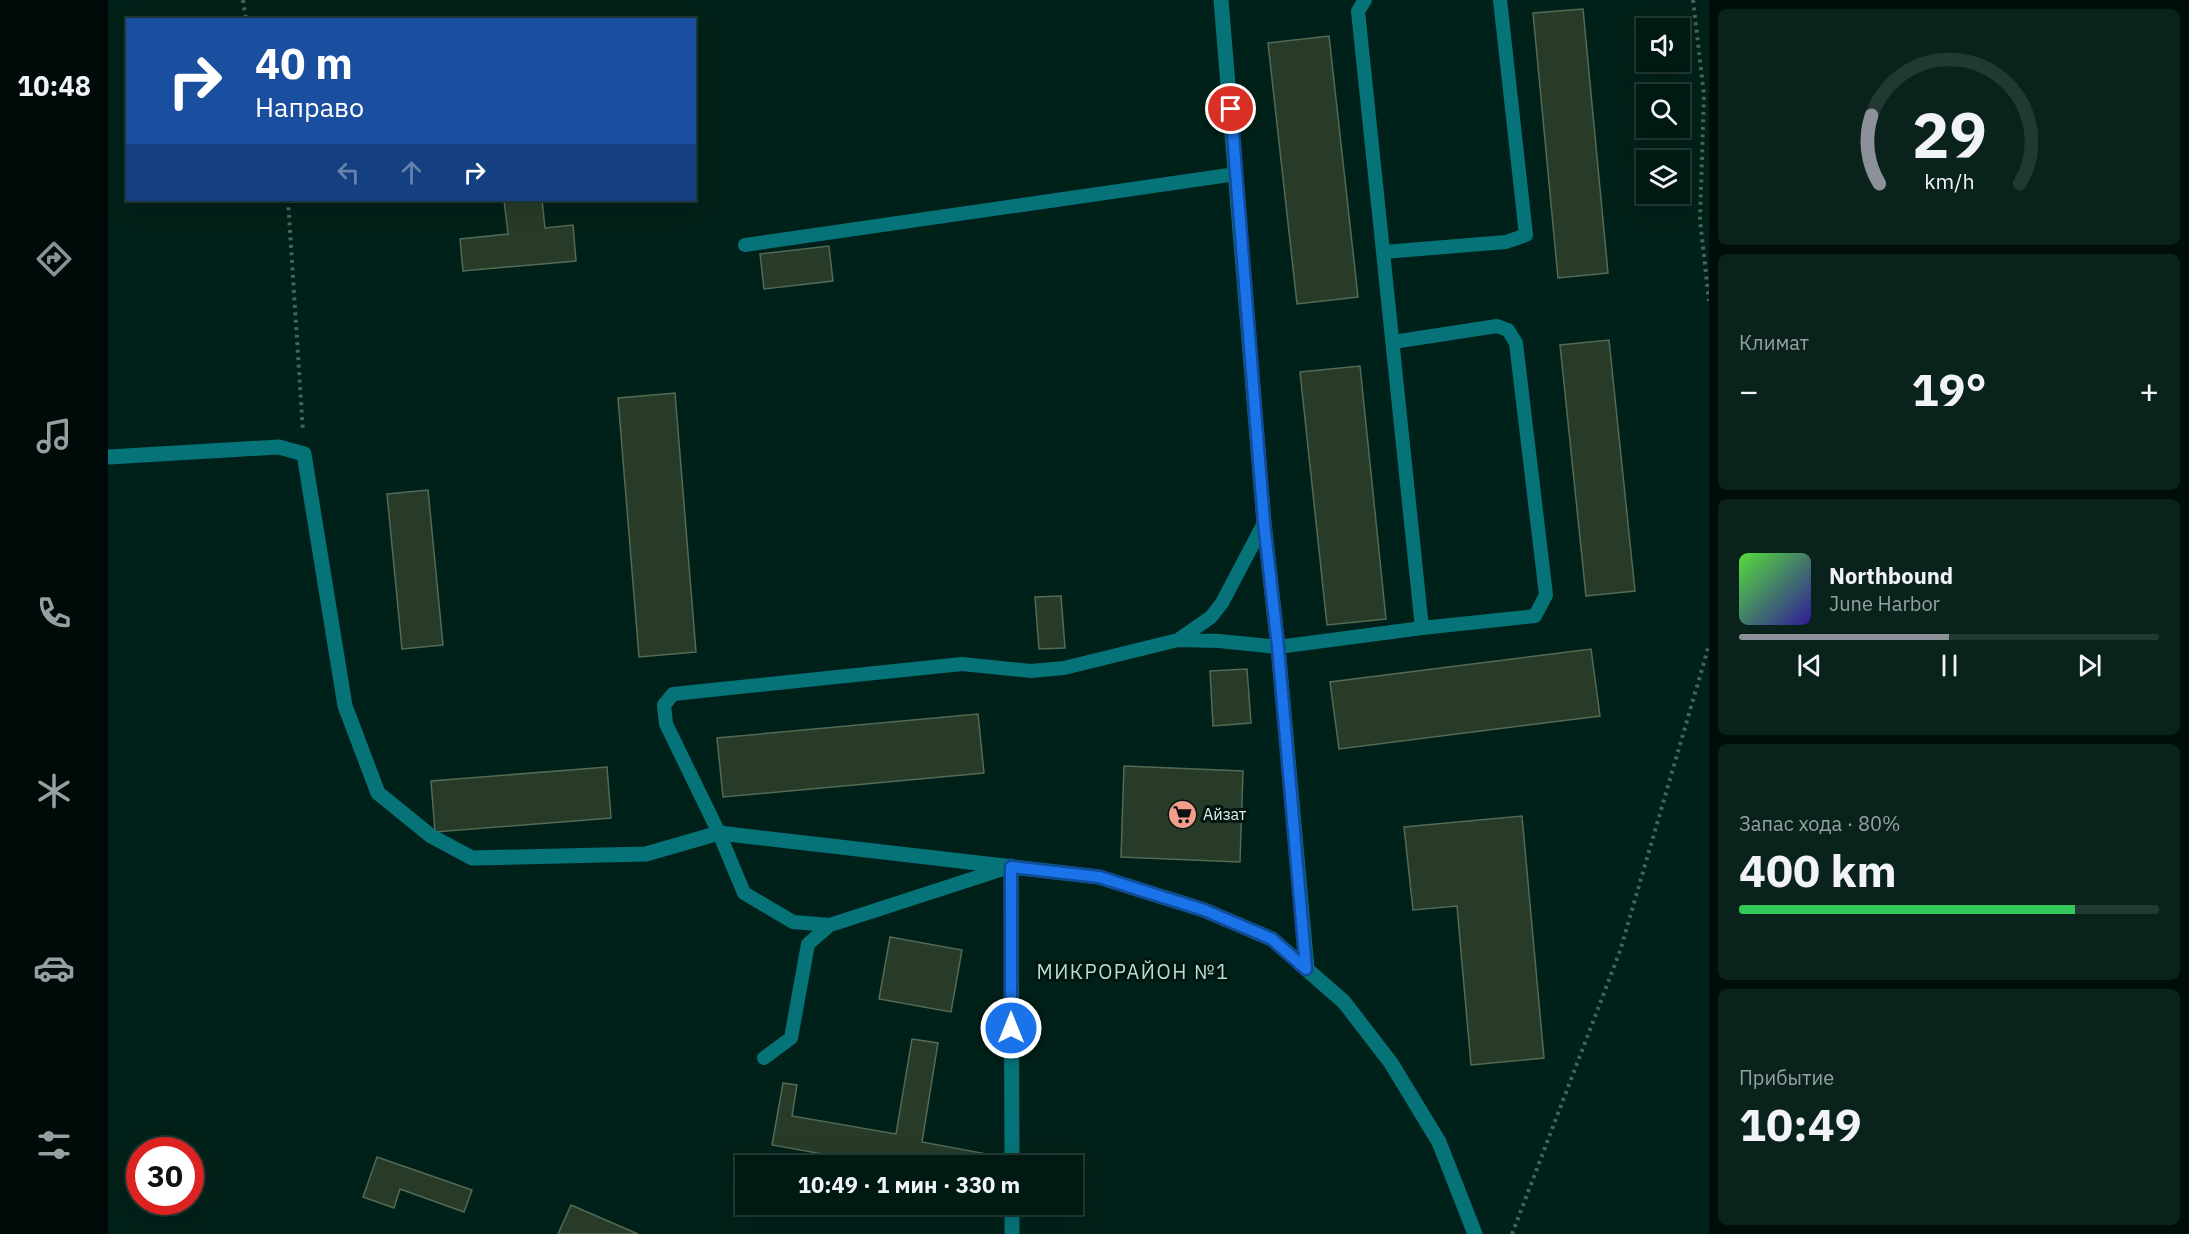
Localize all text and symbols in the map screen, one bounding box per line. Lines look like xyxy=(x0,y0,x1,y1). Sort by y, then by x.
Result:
map controls xyxy=(1636,18,1690,204)
button: sound xyxy=(1636,18,1690,72)
text: 40 m xyxy=(255,36,353,91)
icon: right xyxy=(156,42,234,120)
text: 10:48 xyxy=(17,68,91,103)
pin xyxy=(1205,83,1256,134)
button: search xyxy=(1636,84,1690,138)
text: Направо xyxy=(255,89,364,124)
icon: arrive xyxy=(1214,92,1247,125)
text: 29 xyxy=(1912,94,1986,175)
button: layers xyxy=(1636,150,1690,204)
icon: left xyxy=(332,156,365,189)
icon: ahead xyxy=(395,156,428,189)
icon: right xyxy=(458,156,491,189)
text: km/h xyxy=(1924,167,1974,195)
icon: directions xyxy=(33,238,75,280)
text: Климат xyxy=(1739,329,1809,356)
text: 19° xyxy=(1911,360,1987,418)
text: − xyxy=(1739,369,1759,412)
text: + xyxy=(2139,369,2159,412)
icon: music xyxy=(33,415,75,457)
text: Northbound xyxy=(1829,561,1953,590)
text: June Harbor xyxy=(1829,590,1940,617)
icon: phone xyxy=(33,592,75,634)
icon: previous xyxy=(1793,649,1826,682)
icon: pause xyxy=(1933,649,1966,682)
icon: next xyxy=(2073,649,2106,682)
icon: climate xyxy=(33,770,75,812)
supermarket icon: Айзат xyxy=(1166,798,1198,830)
place label: Айзат xyxy=(1203,804,1247,824)
text: Запас хода · 80% xyxy=(1739,810,1901,837)
text: 400 km xyxy=(1739,841,1897,899)
icon: car xyxy=(33,947,75,989)
district label: МИКРОРАЙОН №1 xyxy=(1036,958,1230,985)
position arrow xyxy=(979,996,1043,1060)
text: Прибытие xyxy=(1739,1064,1834,1091)
text: 10:49 xyxy=(1739,1095,1862,1153)
icon: filters xyxy=(33,1124,75,1166)
speed limit sign: 30 xyxy=(126,1137,204,1215)
text: 10:49 · 1 мин · 330 m xyxy=(798,1170,1020,1199)

